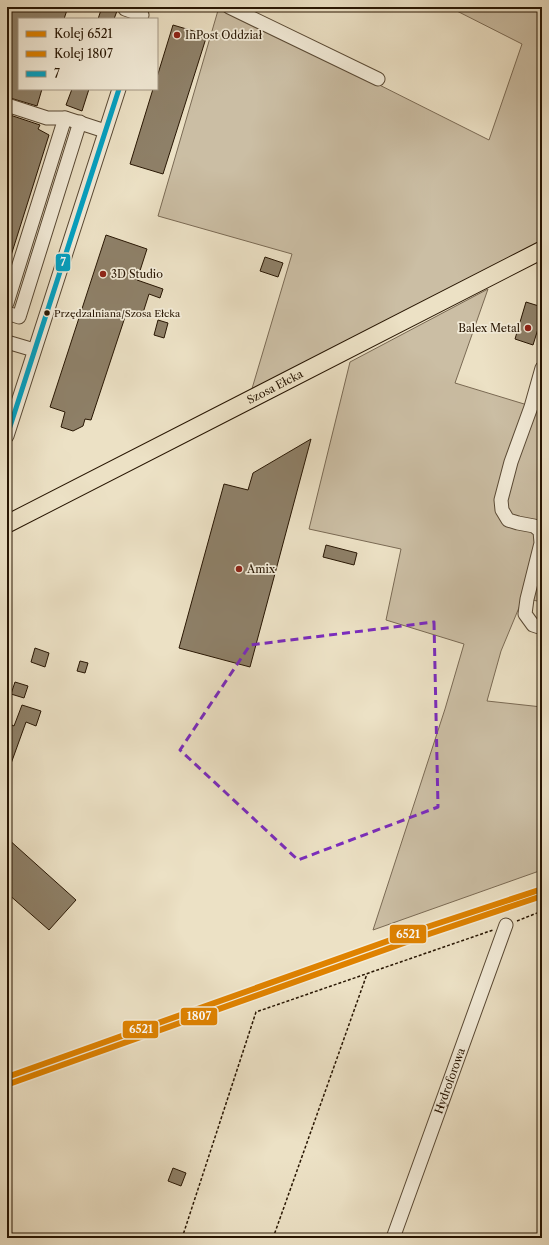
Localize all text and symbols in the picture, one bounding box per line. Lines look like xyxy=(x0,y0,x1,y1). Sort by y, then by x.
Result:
legend xyxy=(18,18,158,90)
text: Kolej 6521 xyxy=(54,26,113,41)
place label: InPost Oddział xyxy=(185,28,263,42)
marker: InPost Oddział xyxy=(172,30,182,40)
text: Kolej 1807 xyxy=(54,46,113,61)
text: 7 xyxy=(54,66,60,81)
line badge: 7 xyxy=(55,253,71,272)
text: 7 xyxy=(60,255,66,269)
place label: 3D Studio xyxy=(111,267,163,281)
marker: 3D Studio xyxy=(98,269,108,279)
place label: Przędzalniana/Szosa Ełcka xyxy=(54,307,181,320)
marker: Przędzalniana/Szosa Ełcka xyxy=(42,308,52,318)
place label: Balex Metal xyxy=(458,321,521,335)
marker: Balex Metal xyxy=(523,323,533,333)
street label: Szosa Ełcka xyxy=(245,367,305,407)
place label: Amix xyxy=(246,562,276,576)
marker: Amix xyxy=(234,564,244,574)
line badge: 6521 xyxy=(389,924,427,944)
text: 6521 xyxy=(396,927,420,941)
line badge: 1807 xyxy=(180,1007,218,1026)
text: 1807 xyxy=(187,1009,211,1023)
line badge: 6521 xyxy=(122,1020,159,1039)
text: 6521 xyxy=(129,1022,153,1036)
street label: Hydroforowa xyxy=(431,1046,468,1116)

